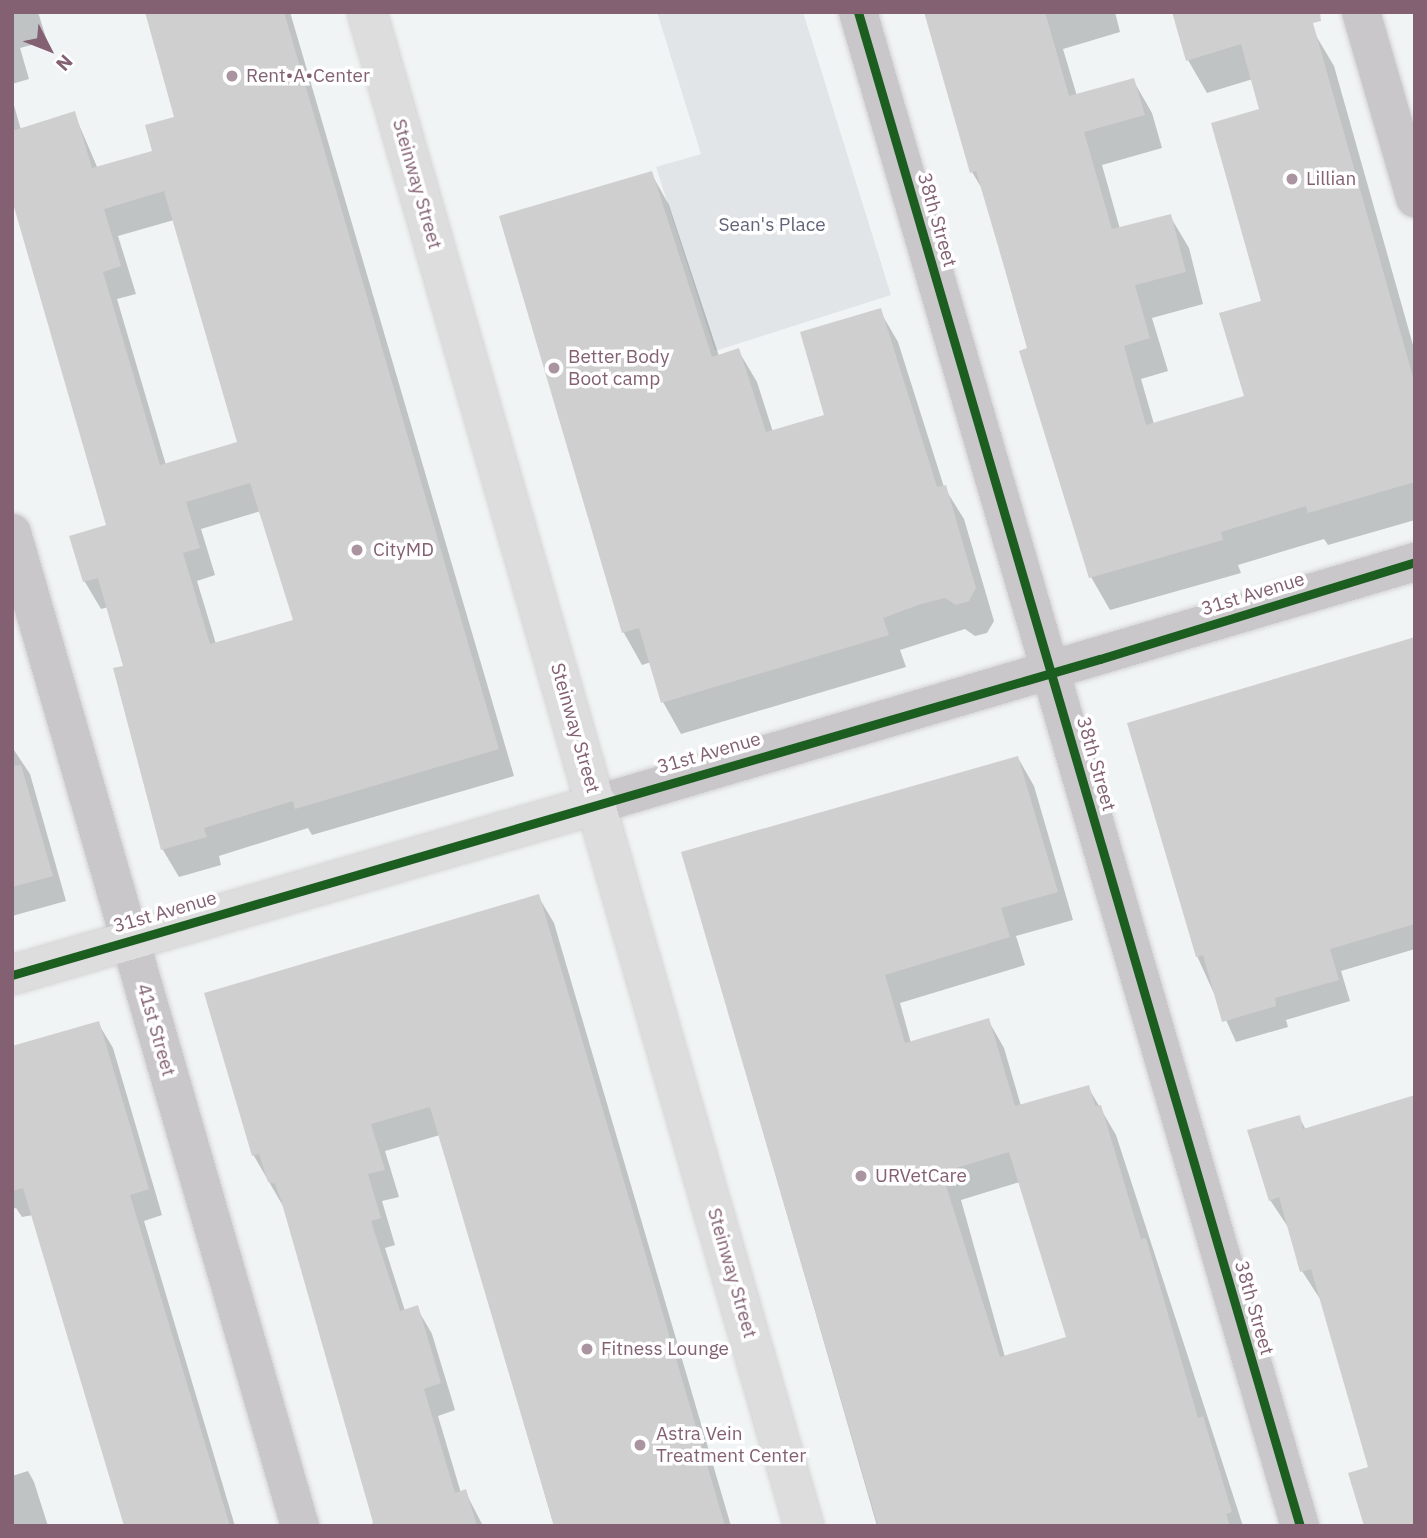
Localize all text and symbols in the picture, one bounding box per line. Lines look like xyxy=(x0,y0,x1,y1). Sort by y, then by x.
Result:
north arrow xyxy=(14,14,84,84)
text: N xyxy=(51,50,78,76)
place label: Rent•A•Center xyxy=(246,65,370,87)
marker: Rent•A•Center xyxy=(224,68,240,84)
street label: Steinway Street xyxy=(388,116,446,252)
place label: Lillian xyxy=(1306,168,1356,190)
street label: 38th Street xyxy=(913,170,961,270)
marker: Lillian xyxy=(1284,171,1300,187)
park label: Sean's Place xyxy=(718,214,826,236)
place label: Better Body Boot camp xyxy=(568,346,669,390)
marker: Better Body Boot camp xyxy=(546,360,562,376)
place label: CityMD xyxy=(373,539,434,561)
marker: CityMD xyxy=(347,540,367,560)
street label: 31st Avenue xyxy=(1199,568,1307,620)
street label: Steinway Street xyxy=(546,660,604,796)
street label: 38th Street xyxy=(1072,714,1120,814)
street label: 31st Avenue xyxy=(655,727,763,779)
street label: 31st Avenue xyxy=(111,886,219,938)
street label: 41st Street xyxy=(132,981,180,1079)
place label: URVetCare xyxy=(875,1165,967,1187)
marker: URVetCare xyxy=(853,1168,869,1184)
street label: Steinway Street xyxy=(703,1205,761,1341)
street label: 38th Street xyxy=(1230,1258,1278,1358)
place label: Fitness Lounge xyxy=(601,1338,729,1360)
marker: Fitness Lounge xyxy=(579,1341,595,1357)
place label: Astra Vein Treatment Center xyxy=(656,1423,806,1467)
marker: Astra Vein Treatment Center xyxy=(630,1435,650,1455)

